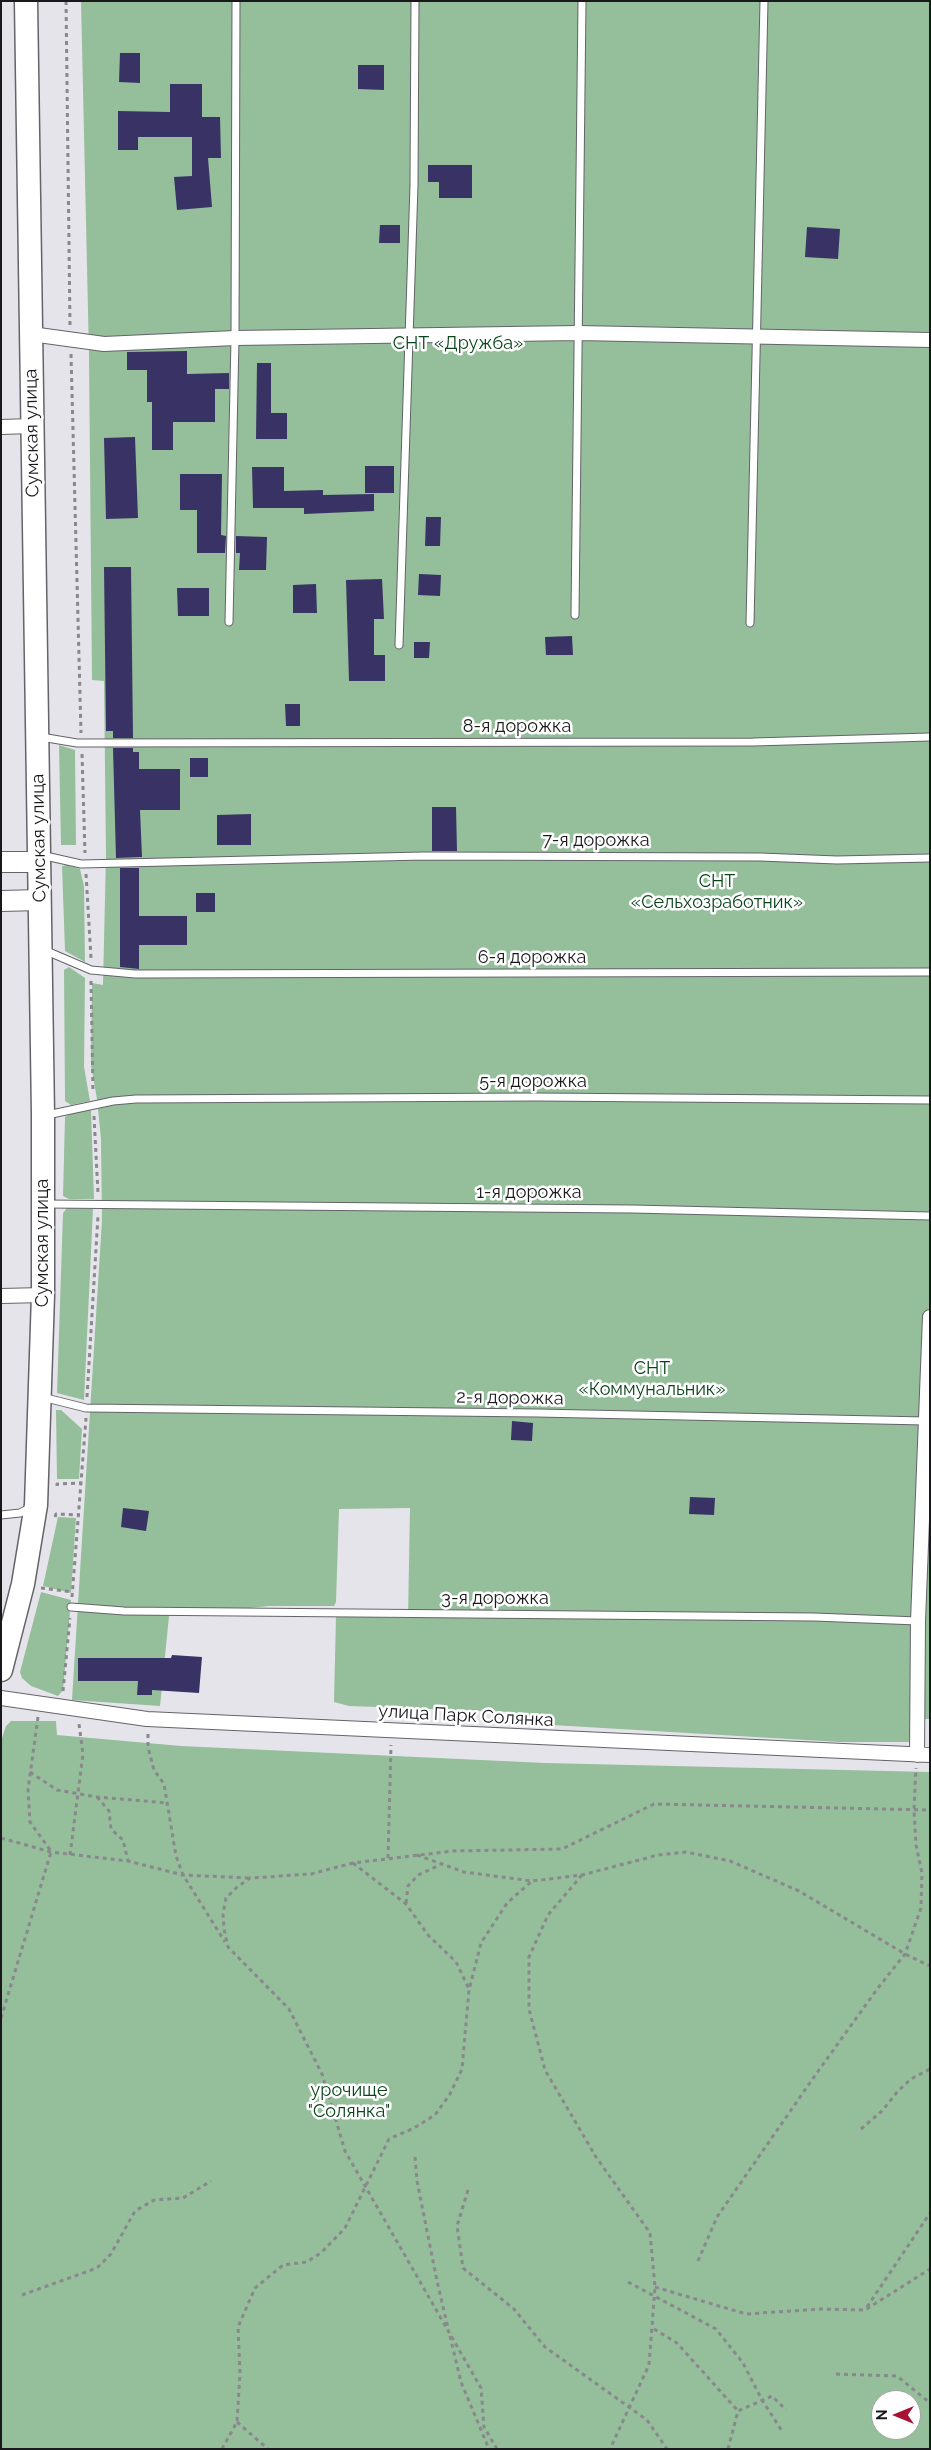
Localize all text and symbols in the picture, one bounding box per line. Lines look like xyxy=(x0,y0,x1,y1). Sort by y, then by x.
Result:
park label: СНТ «Дружба» xyxy=(393,333,523,355)
street label: Сумская улица xyxy=(20,369,44,497)
street label: 8-я дорожка xyxy=(463,716,571,738)
street label: Сумская улица xyxy=(27,774,51,902)
street label: 7-я дорожка xyxy=(543,830,649,852)
park label: СНТ «Сельхозработник» xyxy=(631,871,803,914)
street label: 6-я дорожка xyxy=(478,947,586,969)
street label: 5-я дорожка xyxy=(479,1071,587,1093)
street label: Сумская улица xyxy=(32,1179,54,1307)
street label: 1-я дорожка xyxy=(476,1182,582,1204)
park label: СНТ «Коммунальник» xyxy=(578,1358,726,1400)
street label: 2-я дорожка xyxy=(456,1386,564,1410)
street label: 3-я дорожка xyxy=(441,1588,549,1610)
street label: улица Парк Солянка xyxy=(378,1701,554,1731)
park label: урочище "Солянка" xyxy=(308,2080,390,2122)
north arrow xyxy=(871,2390,921,2440)
text: N xyxy=(874,2410,890,2420)

